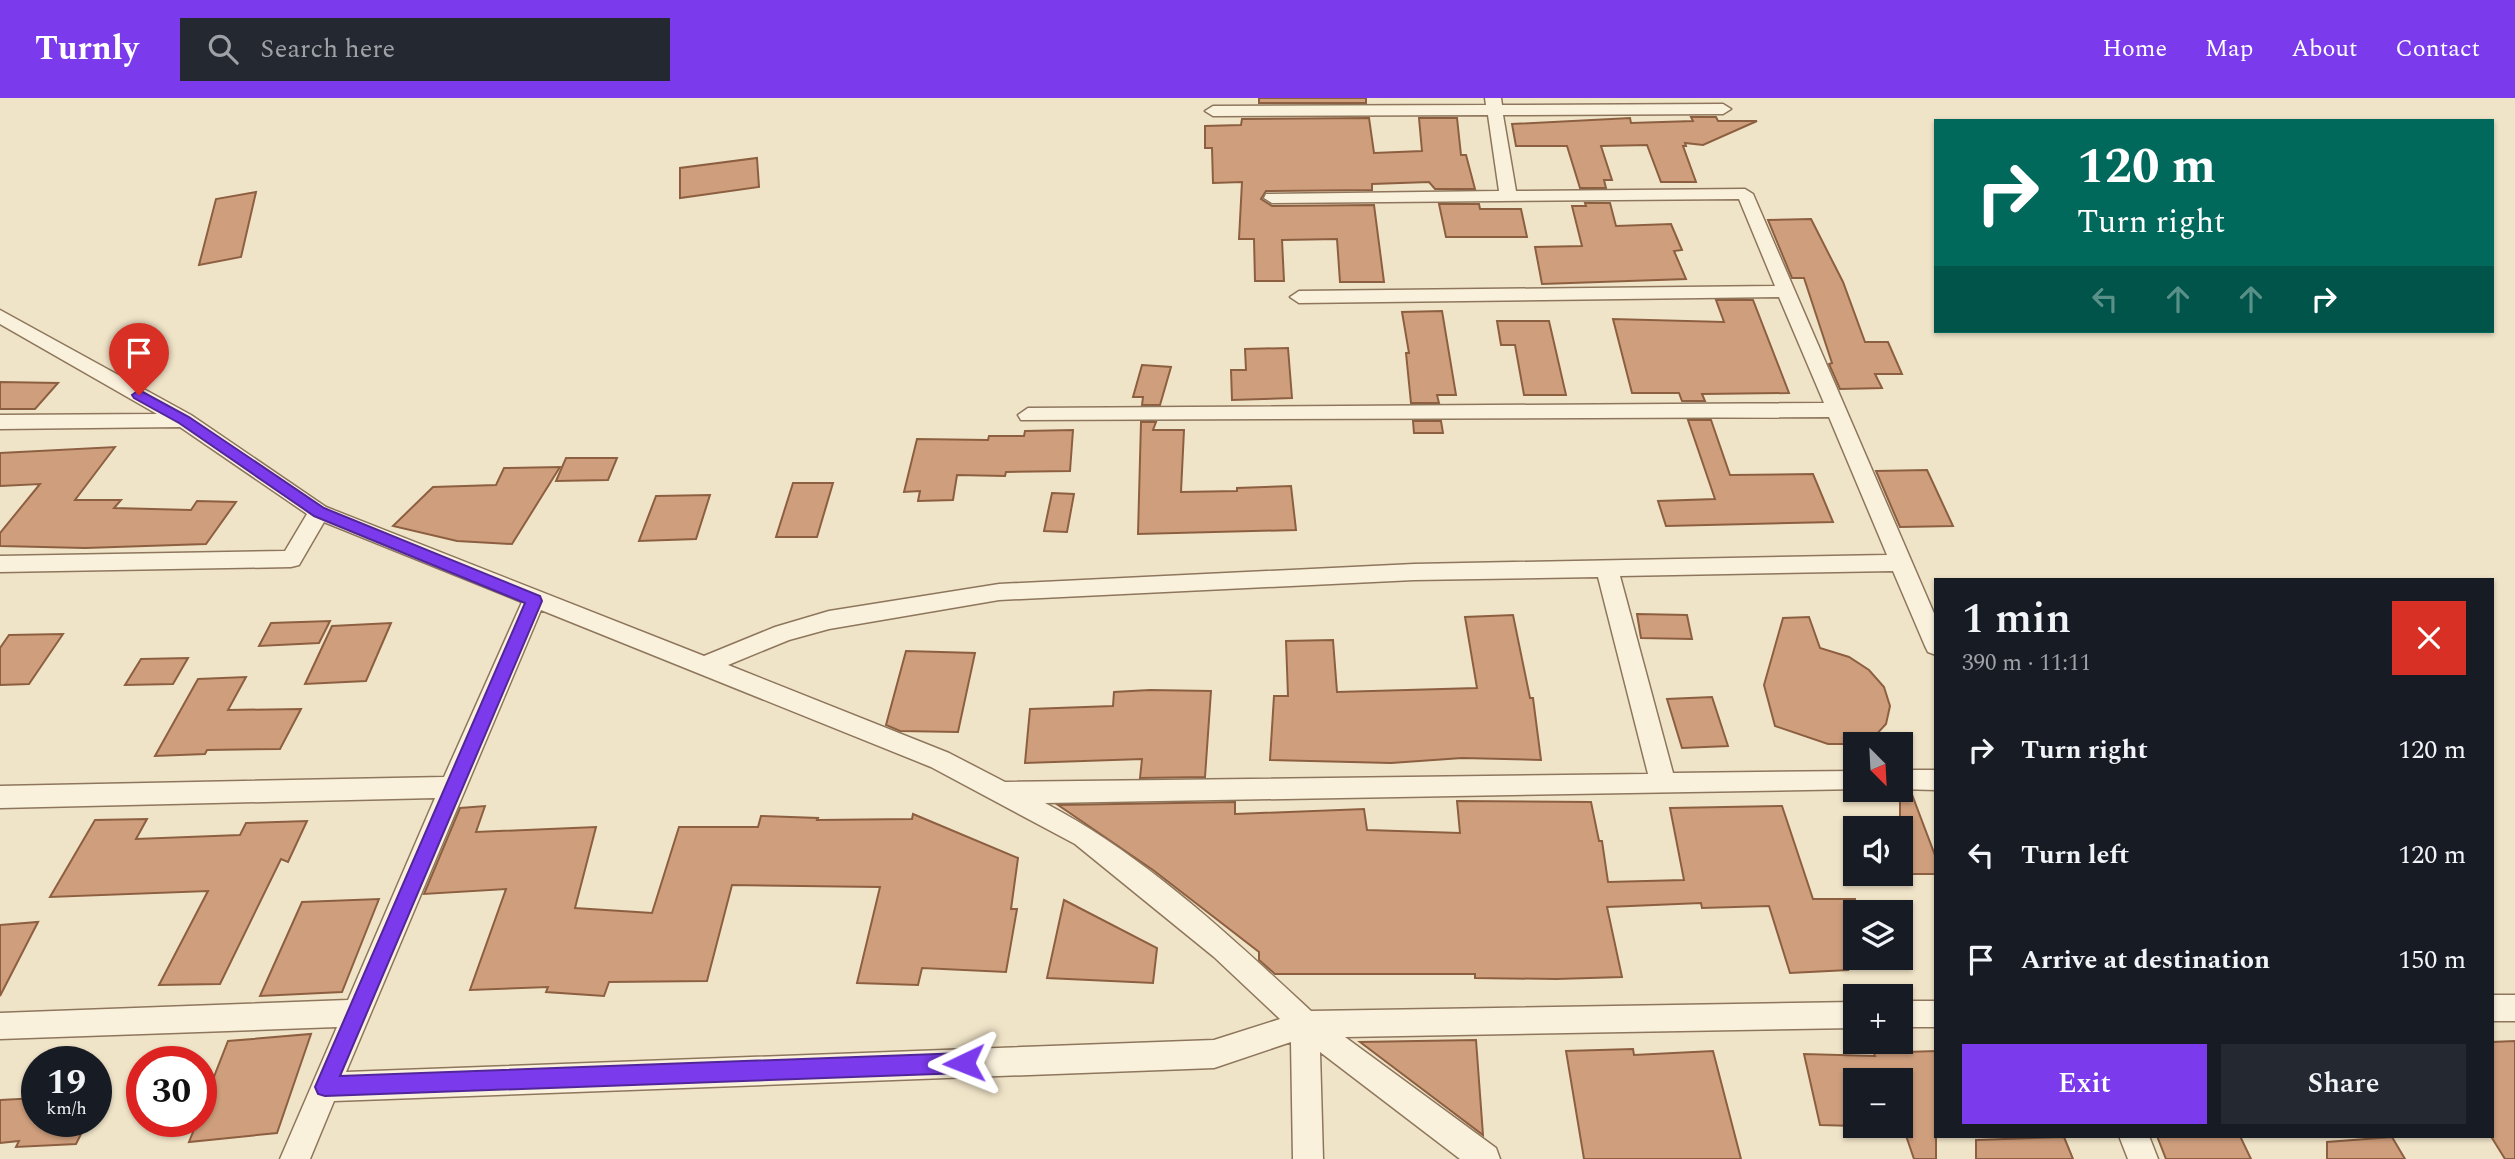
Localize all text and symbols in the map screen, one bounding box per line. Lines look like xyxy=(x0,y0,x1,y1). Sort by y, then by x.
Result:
search box xyxy=(180,18,670,81)
text: Turnly xyxy=(35,24,138,74)
text: Search here xyxy=(260,29,395,69)
icon: search xyxy=(204,30,242,68)
text: Home xyxy=(2102,31,2167,67)
text: Map xyxy=(2205,31,2253,67)
text: About xyxy=(2291,31,2357,67)
text: Contact xyxy=(2395,31,2480,67)
text: 120 m xyxy=(2077,130,2216,205)
icon: right xyxy=(1962,147,2053,238)
text: Turn right xyxy=(2077,198,2225,247)
icon: left xyxy=(2086,280,2124,318)
icon: ahead xyxy=(2159,280,2197,318)
icon: ahead xyxy=(2232,280,2270,318)
icon: right xyxy=(2305,280,2343,318)
pin xyxy=(109,323,169,395)
icon: arrive xyxy=(120,334,158,372)
text: 1 min xyxy=(1962,588,2071,651)
button: close xyxy=(2392,601,2466,675)
text: 390 m · 11:11 xyxy=(1962,646,2091,681)
text: Turn right xyxy=(2021,730,2148,770)
text: 120 m xyxy=(2398,730,2466,770)
icon: right xyxy=(1962,731,2000,769)
north arrow xyxy=(1843,732,1913,802)
map controls xyxy=(1843,732,1913,1138)
button: sound xyxy=(1843,816,1913,886)
text: Turn left xyxy=(2021,835,2129,875)
text: 120 m xyxy=(2398,835,2466,875)
icon: left xyxy=(1962,836,2000,874)
button: layers xyxy=(1843,900,1913,970)
text: Arrive at destination xyxy=(2021,940,2270,980)
text: 150 m xyxy=(2398,940,2466,980)
icon: arrive xyxy=(1962,941,2000,979)
button: + xyxy=(1843,984,1913,1054)
position arrow xyxy=(927,1026,1001,1100)
button: Exit xyxy=(1962,1044,2207,1124)
button: Share xyxy=(2221,1044,2466,1124)
speed limit sign: 30 xyxy=(126,1046,217,1137)
text: 19 xyxy=(47,1056,86,1109)
button: − xyxy=(1843,1068,1913,1138)
text: km/h xyxy=(46,1095,87,1122)

